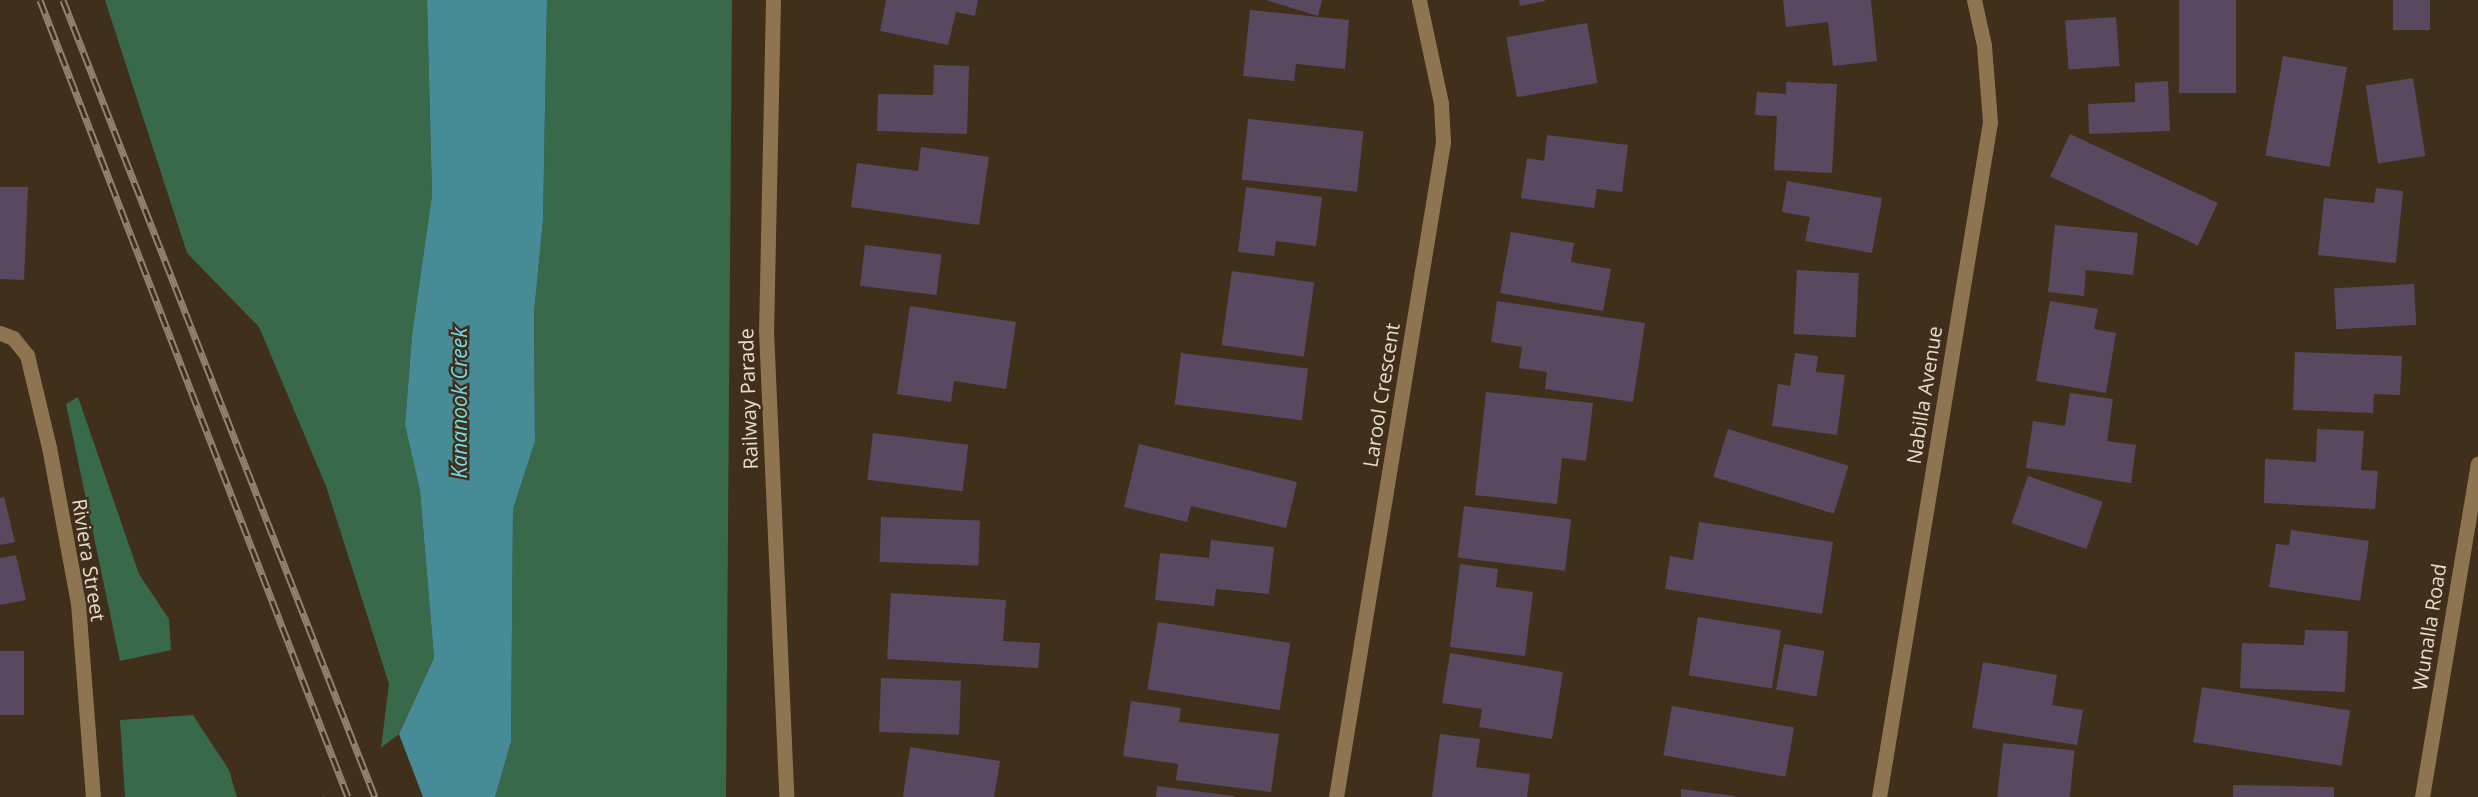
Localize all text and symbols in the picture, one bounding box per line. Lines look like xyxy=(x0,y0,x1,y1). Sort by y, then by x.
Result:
street label: Larool Crescent xyxy=(1358,321,1404,469)
street label: Nabilla Avenue xyxy=(1901,324,1947,466)
water label: Kananook Creek xyxy=(446,328,472,478)
street label: Railway Parade xyxy=(734,328,762,470)
street label: Riviera Street xyxy=(67,497,111,623)
street label: Wunalla Road xyxy=(2407,562,2451,692)

